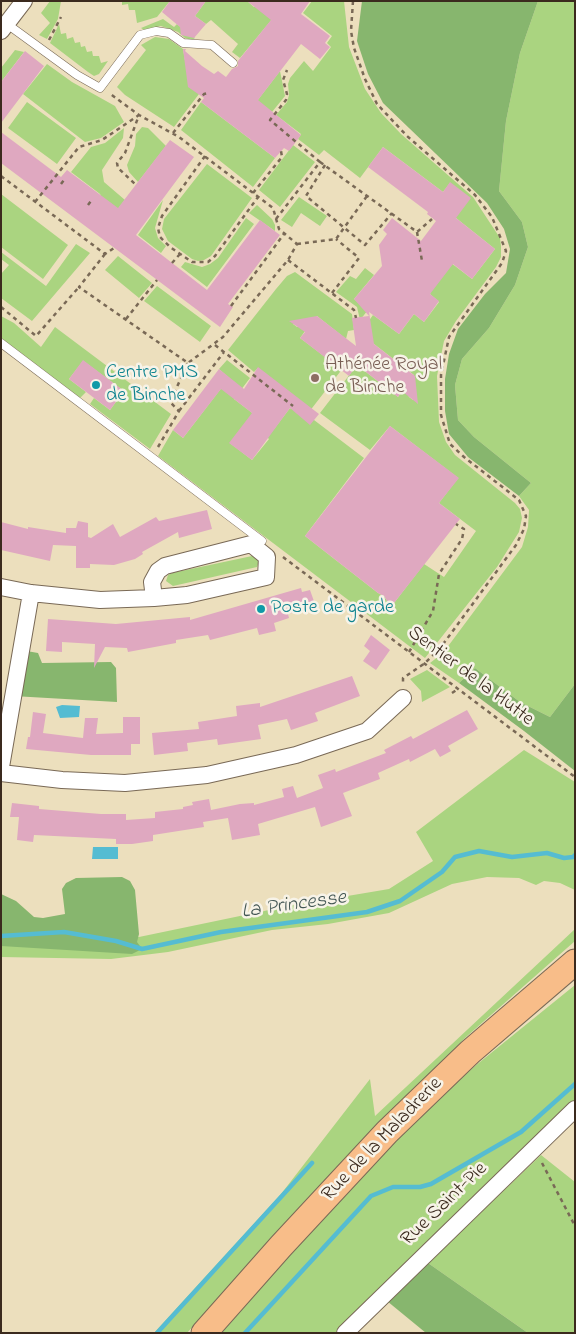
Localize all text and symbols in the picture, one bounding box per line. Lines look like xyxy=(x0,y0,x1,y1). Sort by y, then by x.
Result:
place label: Athénée Royal de Binche xyxy=(325,354,442,401)
place label: Centre PMS de Binche xyxy=(106,362,198,409)
marker: Athénée Royal de Binche xyxy=(309,372,321,384)
marker: Centre PMS de Binche xyxy=(90,379,102,391)
place label: Poste de garde xyxy=(271,597,394,621)
marker: Poste de garde xyxy=(255,603,267,615)
street label: Sentier de la Hutte xyxy=(402,622,538,732)
water label: La Princesse xyxy=(240,886,348,926)
street label: Rue de la Maladrerie xyxy=(318,1073,448,1207)
street label: Rue Saint-Pie xyxy=(397,1158,493,1252)

